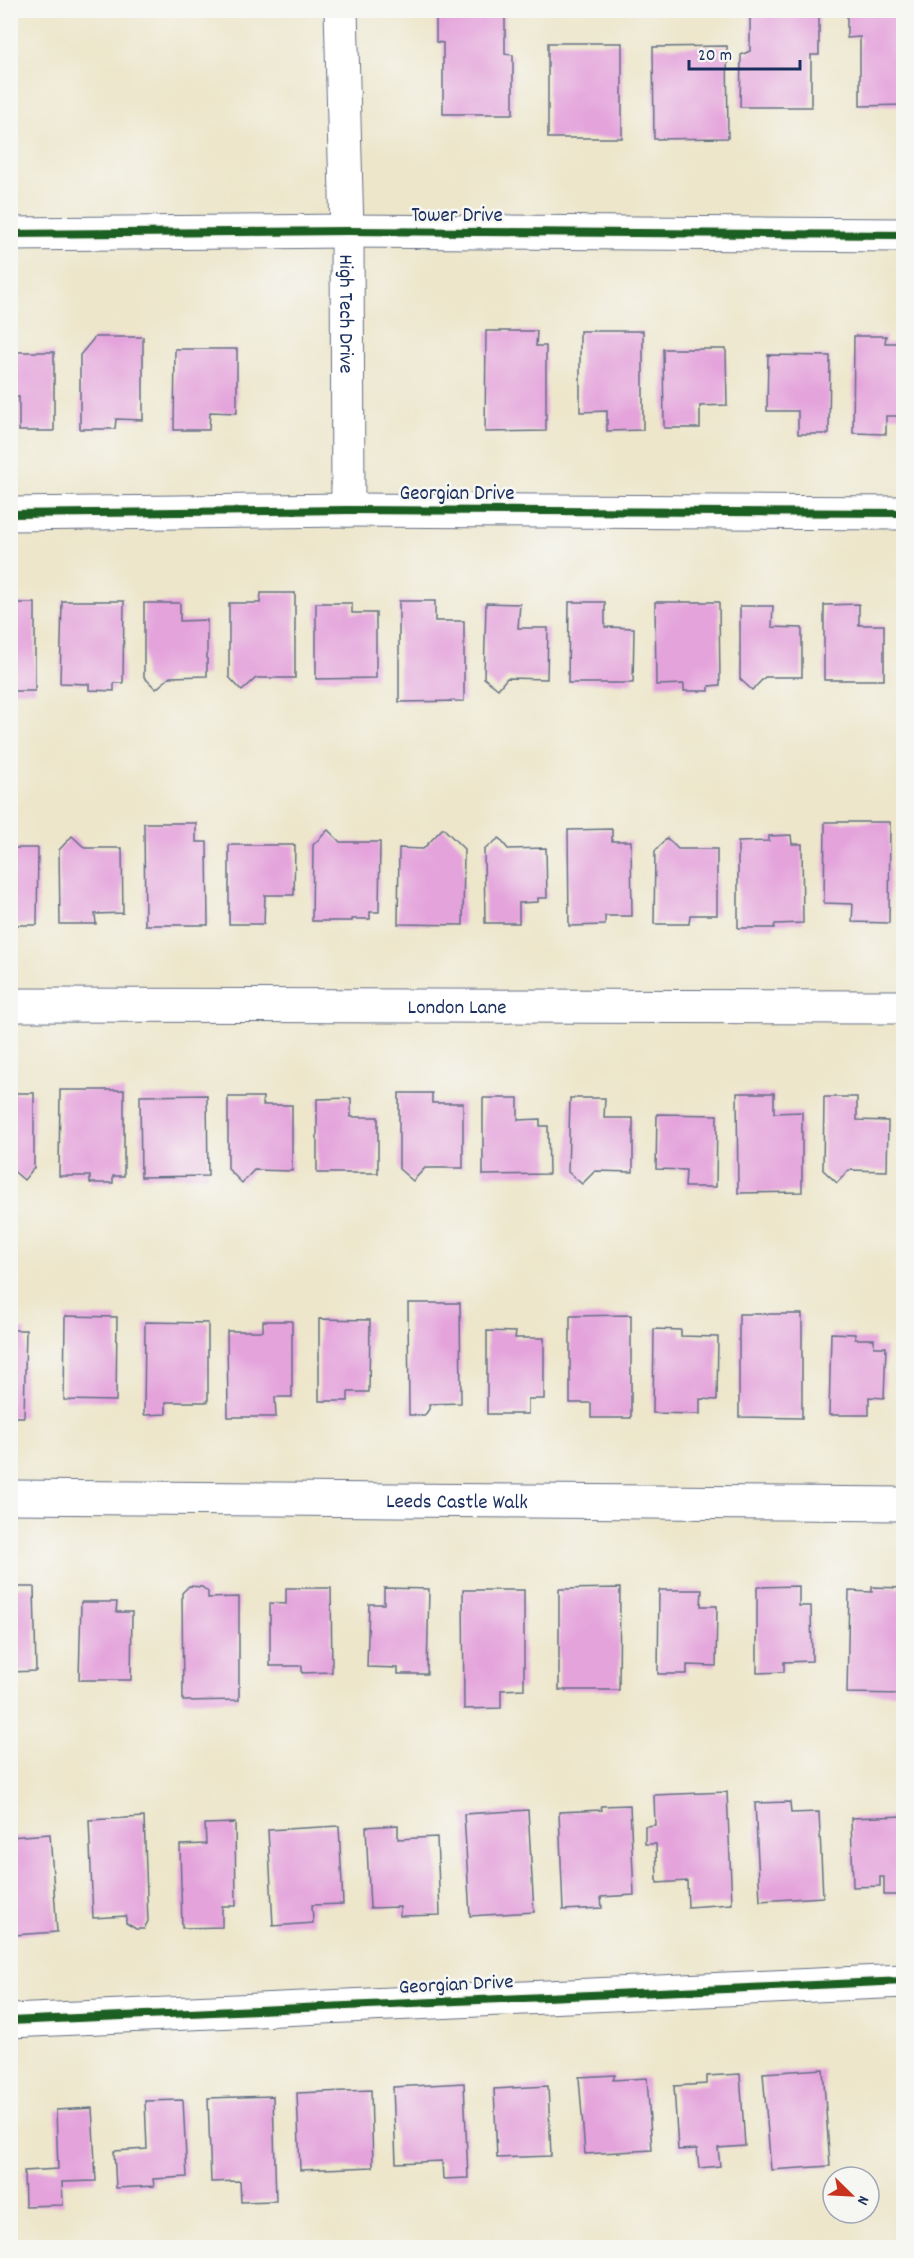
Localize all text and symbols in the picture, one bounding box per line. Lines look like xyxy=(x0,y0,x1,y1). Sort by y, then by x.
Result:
scale bar xyxy=(689,33,800,71)
text: 20 m xyxy=(698,44,732,69)
street label: Tower Drive xyxy=(411,202,503,232)
street label: High Tech Drive xyxy=(329,254,360,374)
street label: Georgian Drive xyxy=(400,480,514,510)
street label: London Lane xyxy=(408,994,506,1024)
street label: Leeds Castle Walk xyxy=(386,1488,528,1519)
street label: Georgian Drive xyxy=(398,1968,514,2004)
north arrow xyxy=(821,2165,881,2225)
text: N xyxy=(850,2192,875,2208)

